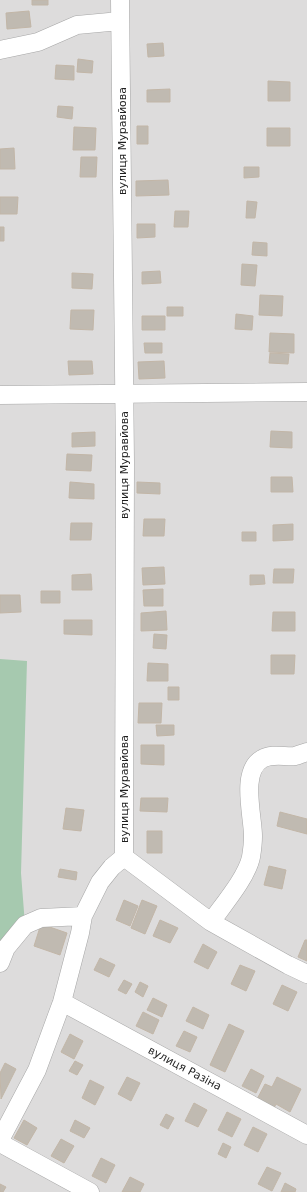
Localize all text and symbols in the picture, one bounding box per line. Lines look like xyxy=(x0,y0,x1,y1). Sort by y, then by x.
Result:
street label: вулиця Муравйова xyxy=(116,87,129,195)
street label: вулиця Муравйова xyxy=(118,411,131,519)
street label: вулиця Муравйова xyxy=(118,735,131,843)
street label: вулиця Разіна xyxy=(146,1044,224,1093)

